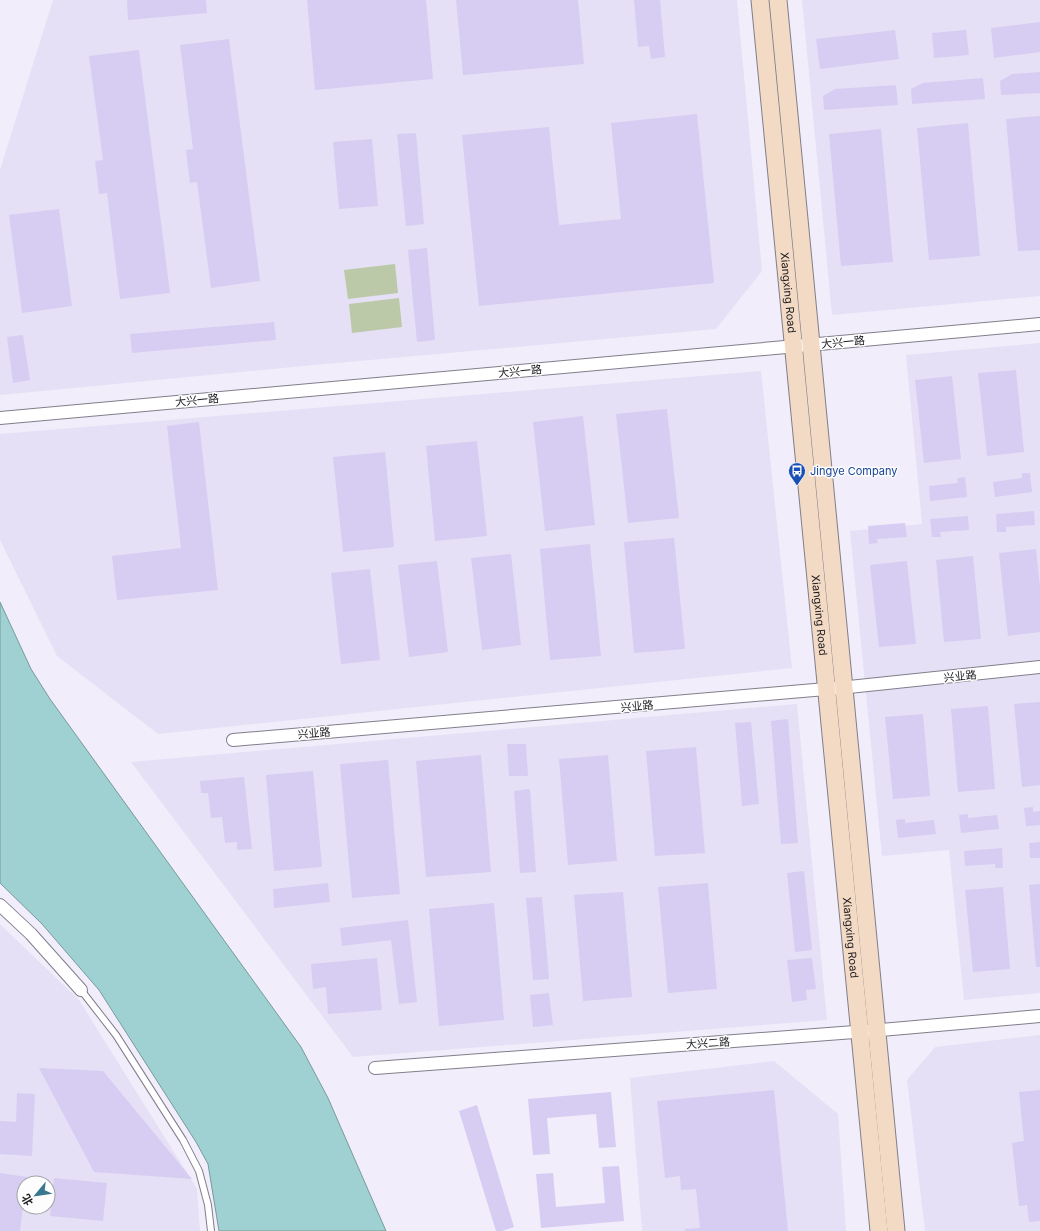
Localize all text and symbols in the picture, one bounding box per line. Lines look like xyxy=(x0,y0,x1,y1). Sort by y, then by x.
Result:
street label: Xiangxing Road xyxy=(777,252,799,334)
street label: 大兴一路 xyxy=(820,333,866,351)
street label: 大兴一路 xyxy=(497,362,543,380)
street label: 大兴一路 xyxy=(174,391,220,409)
bus stop icon: Jingye Company xyxy=(787,461,807,486)
place label: Jingye Company xyxy=(810,464,897,478)
street label: Xiangxing Road xyxy=(809,574,830,656)
street label: 兴业路 xyxy=(943,667,977,685)
street label: 兴业路 xyxy=(620,698,654,714)
street label: 兴业路 xyxy=(297,725,331,741)
street label: Xiangxing Road xyxy=(840,897,862,979)
street label: 大兴二路 xyxy=(686,1034,730,1052)
north arrow xyxy=(16,1175,56,1215)
text: 北 xyxy=(18,1192,36,1208)

